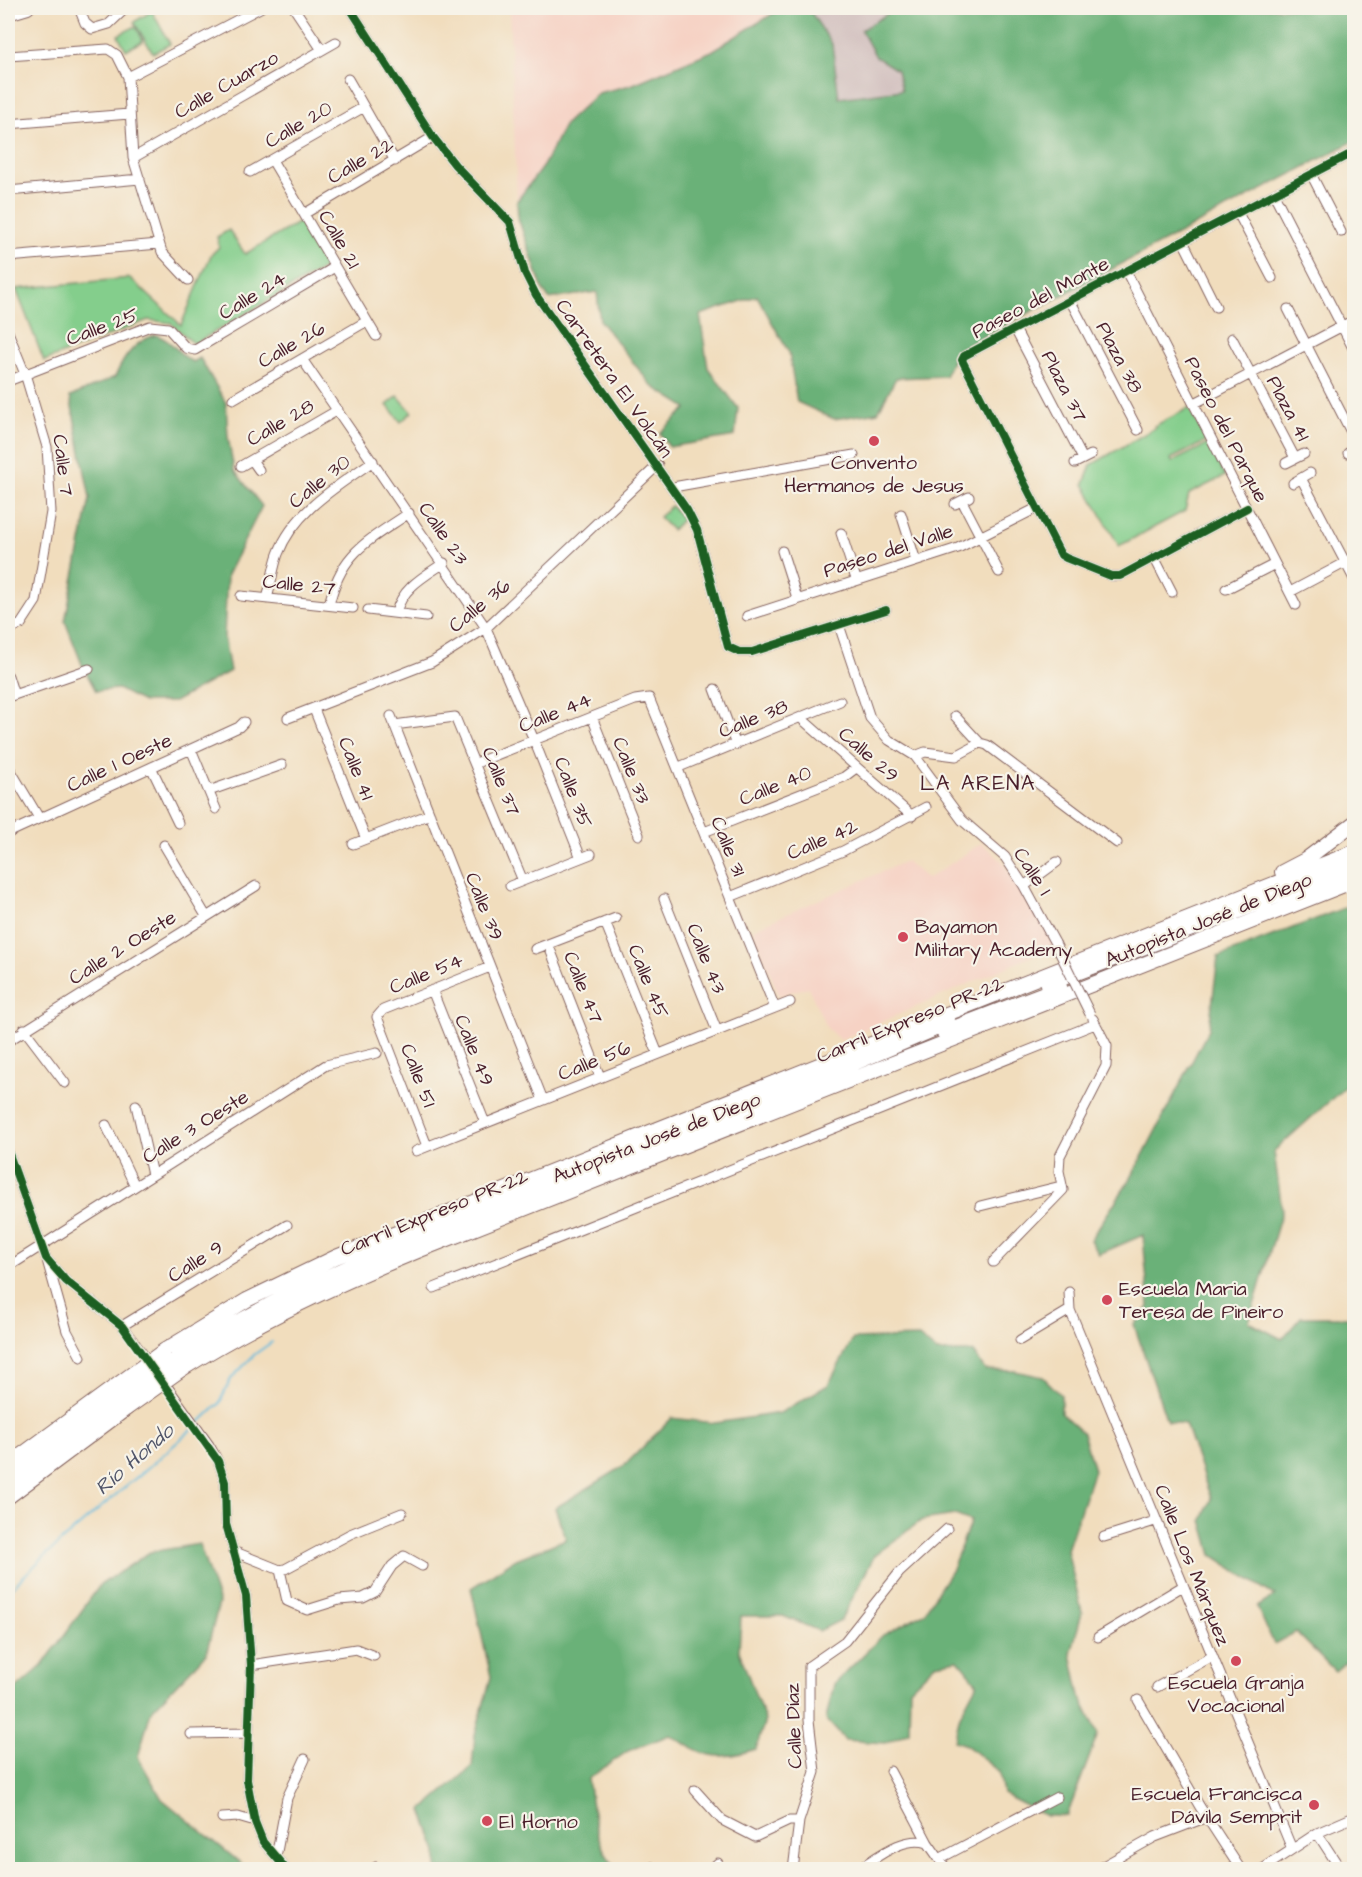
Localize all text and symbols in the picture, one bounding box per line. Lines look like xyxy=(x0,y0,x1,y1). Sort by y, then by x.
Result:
street label: Calle Cuarzo xyxy=(169,44,284,126)
street label: Calle 20 xyxy=(260,94,338,155)
street label: Calle 22 xyxy=(322,130,399,191)
street label: Calle 21 xyxy=(311,205,367,274)
street label: Paseo del Monte xyxy=(967,250,1114,346)
street label: Calle 24 xyxy=(213,264,292,327)
street label: Carretera El Volcán xyxy=(549,293,680,464)
street label: Calle 25 xyxy=(62,301,142,353)
street label: Calle 26 xyxy=(253,314,331,375)
street label: Plaza 38 xyxy=(1089,317,1150,398)
street label: Plaza 37 xyxy=(1034,346,1094,427)
street label: Paseo del Parque xyxy=(1177,352,1275,507)
street label: Plaza 41 xyxy=(1259,371,1317,446)
street label: Calle 28 xyxy=(242,392,320,453)
street label: Calle 7 xyxy=(45,433,81,497)
marker: Convento Hermanos de Jesus xyxy=(867,434,881,448)
street label: Calle 30 xyxy=(283,448,357,515)
place label: Convento Hermanos de Jesus xyxy=(784,449,964,500)
street label: Calle 23 xyxy=(411,496,475,571)
street label: Paseo del Valle xyxy=(820,517,957,585)
street label: Calle 27 xyxy=(261,567,337,603)
street label: Calle 36 xyxy=(443,572,517,639)
street label: Calle 44 xyxy=(515,685,597,740)
street label: Calle 38 xyxy=(714,692,792,746)
street label: Calle 29 xyxy=(832,720,905,789)
street label: Calle 1 Oeste xyxy=(62,726,177,800)
street label: Calle 41 xyxy=(331,733,382,804)
street label: Calle 33 xyxy=(605,733,657,808)
street label: Calle 37 xyxy=(475,743,528,820)
street label: Calle 35 xyxy=(547,753,599,832)
street label: Calle 40 xyxy=(735,759,816,813)
district label: LA ARENA xyxy=(920,769,1036,798)
street label: Calle 31 xyxy=(703,812,753,881)
street label: Calle 42 xyxy=(783,812,863,867)
street label: Calle 1 xyxy=(1006,842,1058,901)
street label: Autopista José de Diego xyxy=(1101,866,1316,975)
street label: Calle 39 xyxy=(458,868,510,945)
street label: Calle 2 Oeste xyxy=(63,904,182,992)
place label: Bayamon Military Academy xyxy=(915,913,1072,965)
street label: Calle 43 xyxy=(679,919,733,998)
marker: Bayamon Military Academy xyxy=(896,930,910,944)
street label: Calle 45 xyxy=(621,940,676,1022)
street label: Calle 54 xyxy=(385,946,468,1001)
street label: Calle 47 xyxy=(556,947,610,1028)
street label: Carril Expreso PR-22 xyxy=(812,969,1009,1070)
street label: Calle 49 xyxy=(447,1011,501,1090)
street label: Calle 56 xyxy=(554,1034,635,1088)
street label: Calle 51 xyxy=(393,1039,443,1112)
street label: Calle 3 Oeste xyxy=(137,1083,254,1171)
street label: Autopista José de Diego xyxy=(548,1085,765,1192)
street label: Carril Expreso PR-22 xyxy=(336,1162,533,1263)
street label: Calle 9 xyxy=(162,1234,229,1290)
place label: Escuela Maria Teresa de Pineiro xyxy=(1119,1275,1283,1326)
marker: Escuela Maria Teresa de Pineiro xyxy=(1100,1293,1114,1307)
water label: Río Hondo xyxy=(89,1416,182,1502)
street label: Calle Los Márquez xyxy=(1147,1481,1237,1650)
marker: Escuela Granja Vocacional xyxy=(1229,1654,1243,1668)
place label: Escuela Granja Vocacional xyxy=(1168,1669,1304,1720)
street label: Calle Díaz xyxy=(779,1683,809,1769)
place label: Escuela Francisca Dávila Semprit xyxy=(1132,1780,1302,1831)
marker: Escuela Francisca Dávila Semprit xyxy=(1307,1798,1321,1812)
place label: El Horno xyxy=(499,1808,578,1836)
marker: El Horno xyxy=(480,1814,494,1828)

